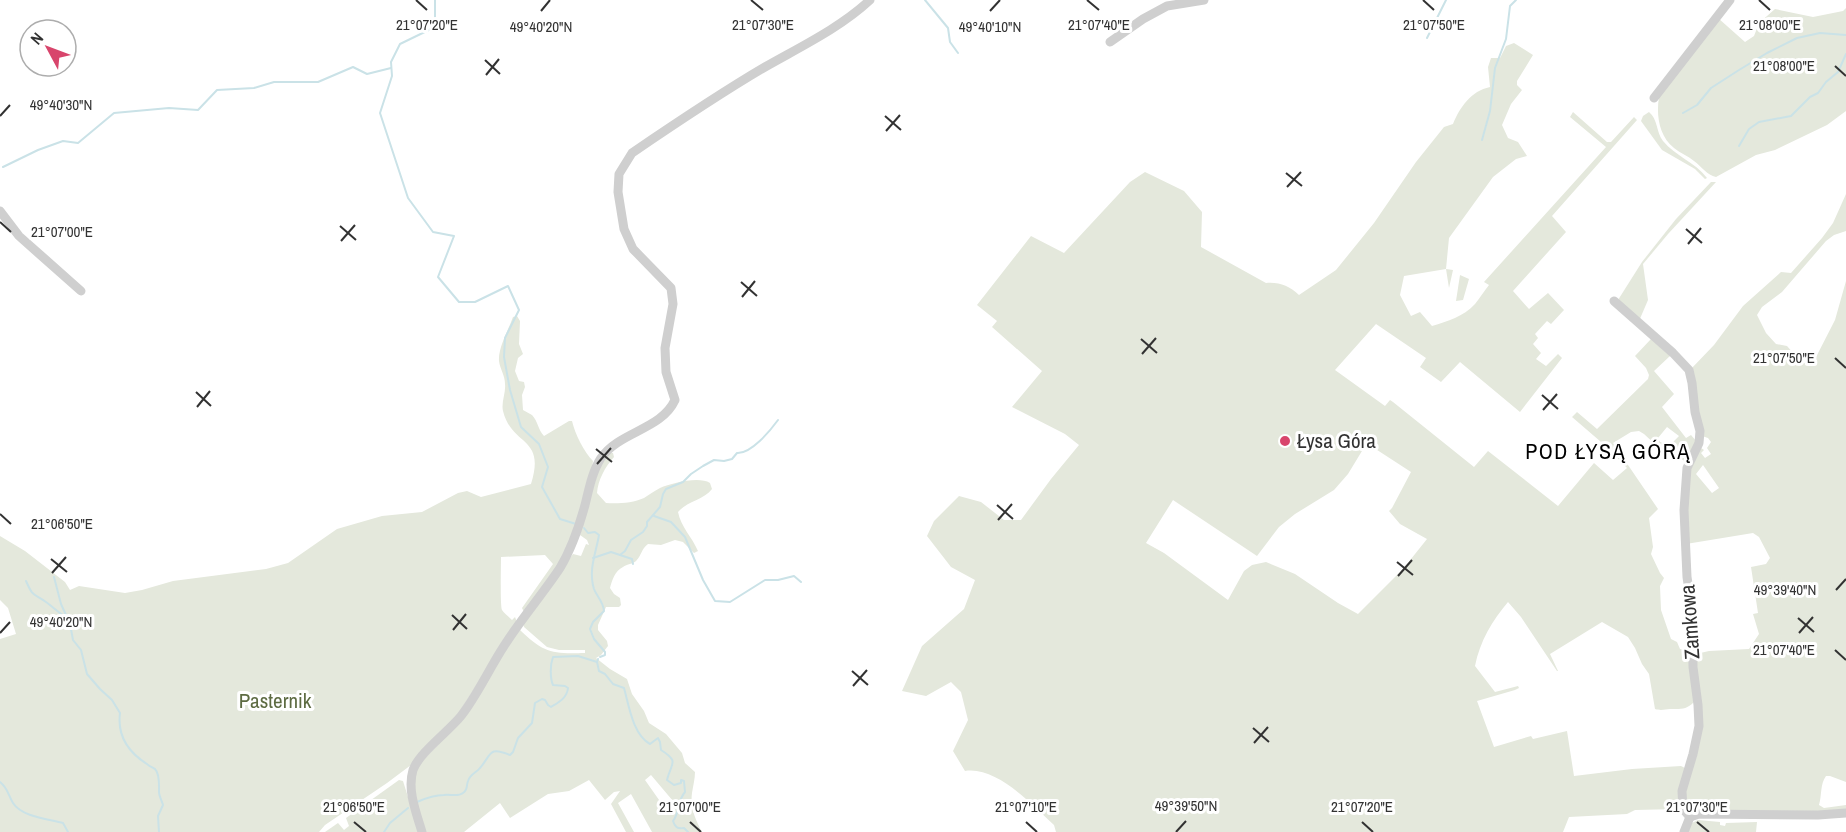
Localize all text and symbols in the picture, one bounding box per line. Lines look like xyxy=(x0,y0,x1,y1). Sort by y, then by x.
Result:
text: 21°07'20"E xyxy=(396,14,458,35)
text: 21°07'30"E xyxy=(732,14,794,35)
text: 21°07'40"E xyxy=(1068,14,1130,35)
text: 21°07'50"E xyxy=(1403,14,1465,35)
text: 21°08'00"E xyxy=(1739,14,1801,35)
text: 49°40'20"N xyxy=(510,16,572,37)
text: 49°40'10"N xyxy=(959,16,1021,37)
north arrow xyxy=(18,18,78,78)
text: N xyxy=(25,27,48,49)
text: 21°08'00"E xyxy=(1753,55,1815,76)
text: 49°40'30"N xyxy=(30,94,92,115)
text: 21°07'00"E xyxy=(31,221,93,242)
text: 21°07'50"E xyxy=(1753,347,1815,368)
place label: Łysa Góra xyxy=(1297,426,1376,455)
marker: Łysa Góra xyxy=(1278,434,1292,448)
district label: POD ŁYSĄ GÓRĄ xyxy=(1525,436,1691,466)
text: 21°06'50"E xyxy=(31,513,93,534)
text: 49°39'40"N xyxy=(1754,579,1816,600)
street label: Zamkowa xyxy=(1672,583,1707,660)
text: 49°40'20"N xyxy=(30,611,92,632)
text: 21°07'40"E xyxy=(1753,639,1815,660)
park label: Pasternik xyxy=(239,686,312,715)
text: 49°39'50"N xyxy=(1155,795,1217,816)
text: 21°06'50"E xyxy=(323,796,385,817)
text: 21°07'00"E xyxy=(659,796,721,817)
text: 21°07'10"E xyxy=(995,796,1057,817)
text: 21°07'20"E xyxy=(1331,796,1393,817)
text: 21°07'30"E xyxy=(1666,796,1728,817)

